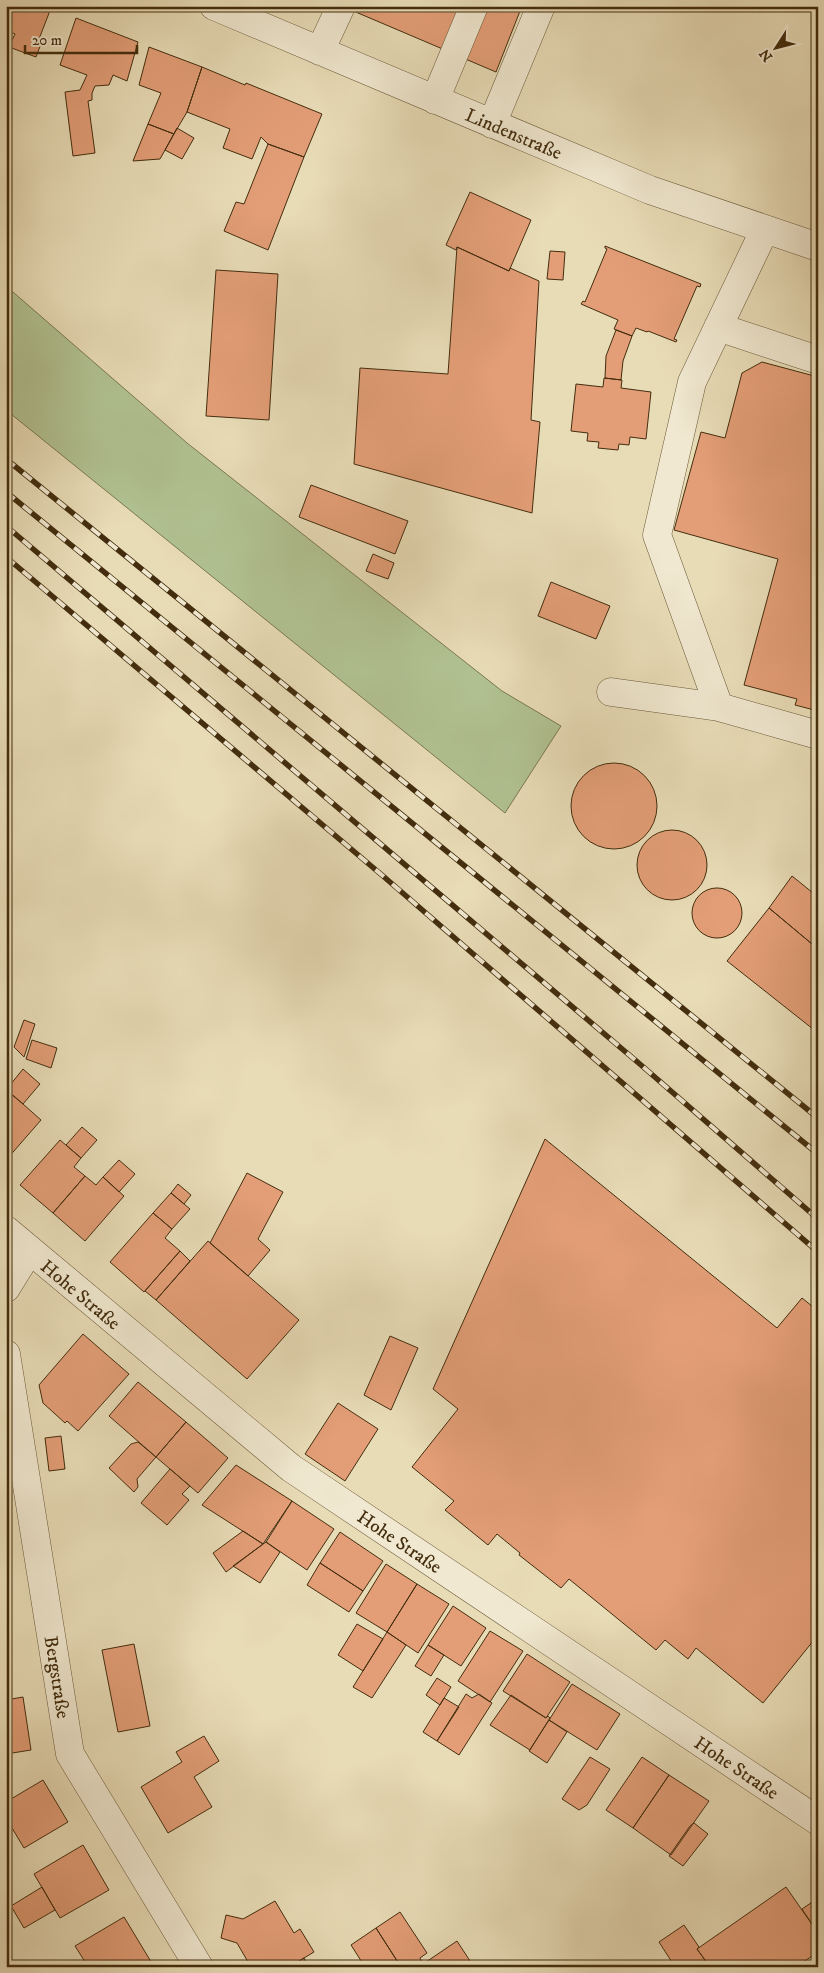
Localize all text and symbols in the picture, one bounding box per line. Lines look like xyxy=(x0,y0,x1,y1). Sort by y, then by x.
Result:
scale bar xyxy=(25,22,138,54)
north arrow xyxy=(752,22,802,72)
text: 20 m xyxy=(32,31,62,50)
text: N xyxy=(755,45,777,65)
street label: Lindenstraße xyxy=(462,104,565,165)
street label: Hohe Straße xyxy=(35,1255,125,1335)
street label: Hohe Straße xyxy=(352,1506,446,1579)
street label: Bergstraße xyxy=(39,1634,74,1720)
street label: Hohe Straße xyxy=(689,1732,783,1805)

